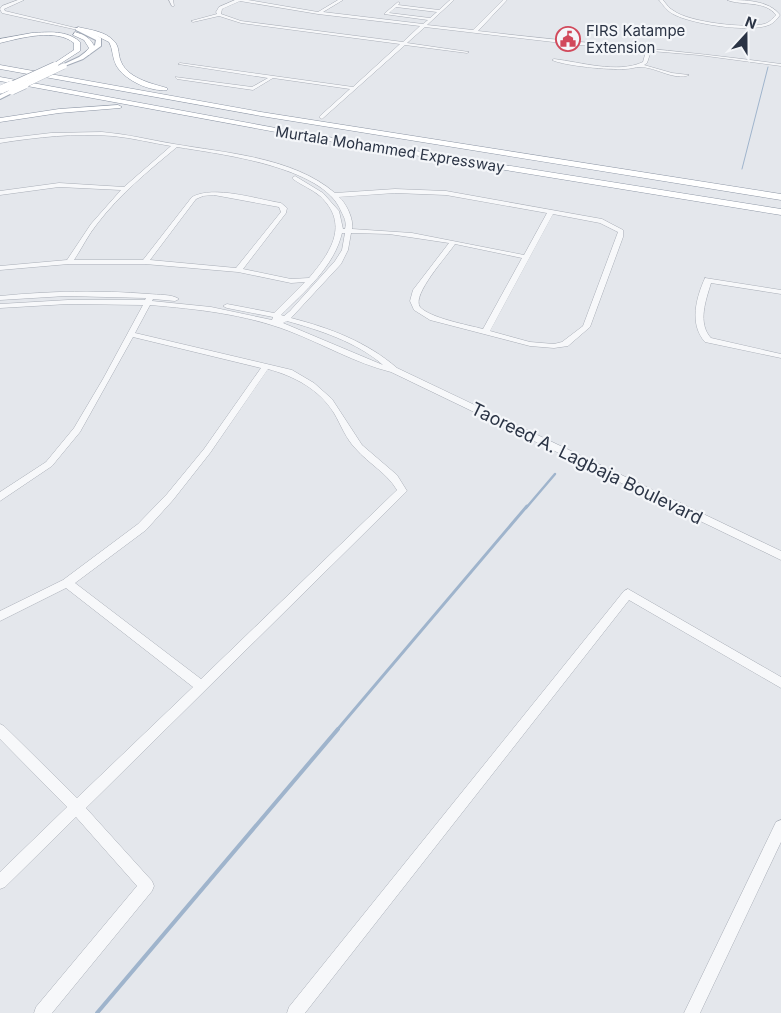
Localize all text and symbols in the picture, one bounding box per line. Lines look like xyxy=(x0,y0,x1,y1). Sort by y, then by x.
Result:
north arrow xyxy=(721,10,771,60)
text: N xyxy=(743,13,759,32)
place label: FIRS Katampe Extension xyxy=(586,21,685,57)
public building icon: FIRS Katampe Extension xyxy=(555,26,581,52)
street label: Murtala Mohammed Expressway xyxy=(274,122,506,177)
street label: Taoreed A. Lagbaja Boulevard xyxy=(468,398,706,528)

